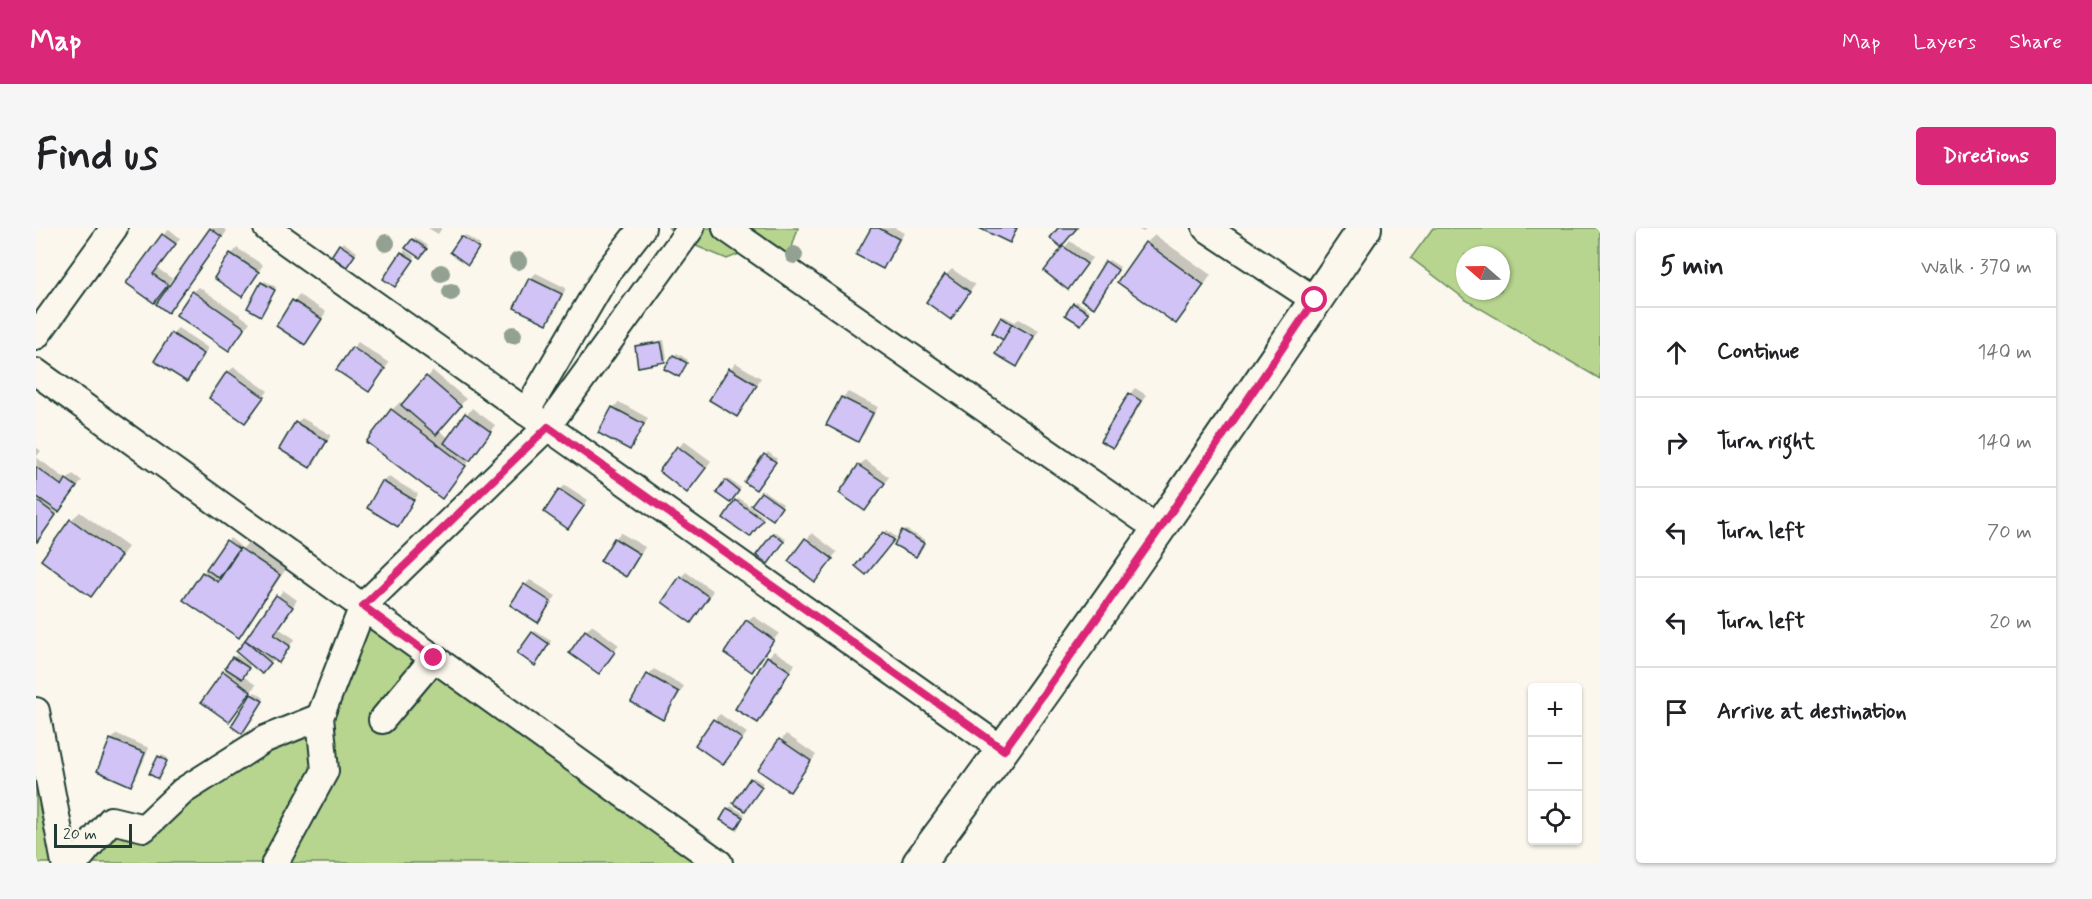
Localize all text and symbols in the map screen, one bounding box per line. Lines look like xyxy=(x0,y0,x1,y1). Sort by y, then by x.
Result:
text: Map xyxy=(30,24,81,61)
text: Map xyxy=(1842,28,1880,56)
text: Layers xyxy=(1913,28,1976,56)
text: Share xyxy=(2009,28,2062,56)
button: Directions xyxy=(1916,127,2056,185)
text: Find us xyxy=(36,129,158,184)
north arrow xyxy=(1456,246,1510,300)
text: 5 min xyxy=(1660,250,1724,284)
text: Walk · 370 m xyxy=(1921,254,2032,281)
route start xyxy=(1301,286,1327,312)
icon: ahead xyxy=(1660,336,1693,369)
text: Continue xyxy=(1717,338,1799,366)
text: 140 m xyxy=(1978,339,2032,366)
icon: right xyxy=(1660,426,1693,459)
text: Turn right xyxy=(1717,428,1815,456)
text: 140 m xyxy=(1978,429,2032,456)
icon: left xyxy=(1660,516,1693,549)
text: Turn left xyxy=(1717,518,1805,546)
text: 70 m xyxy=(1987,519,2032,546)
icon: left xyxy=(1660,606,1693,639)
text: Turn left xyxy=(1717,608,1805,636)
text: 20 m xyxy=(1989,609,2032,636)
route end xyxy=(420,644,446,670)
map controls xyxy=(1528,683,1582,845)
button: + xyxy=(1528,683,1582,737)
icon: arrive xyxy=(1660,696,1693,729)
text: Arrive at destination xyxy=(1717,698,1907,726)
button: − xyxy=(1528,737,1582,791)
button: locate xyxy=(1528,791,1582,845)
scale bar xyxy=(54,821,132,848)
text: 20 m xyxy=(63,824,97,845)

